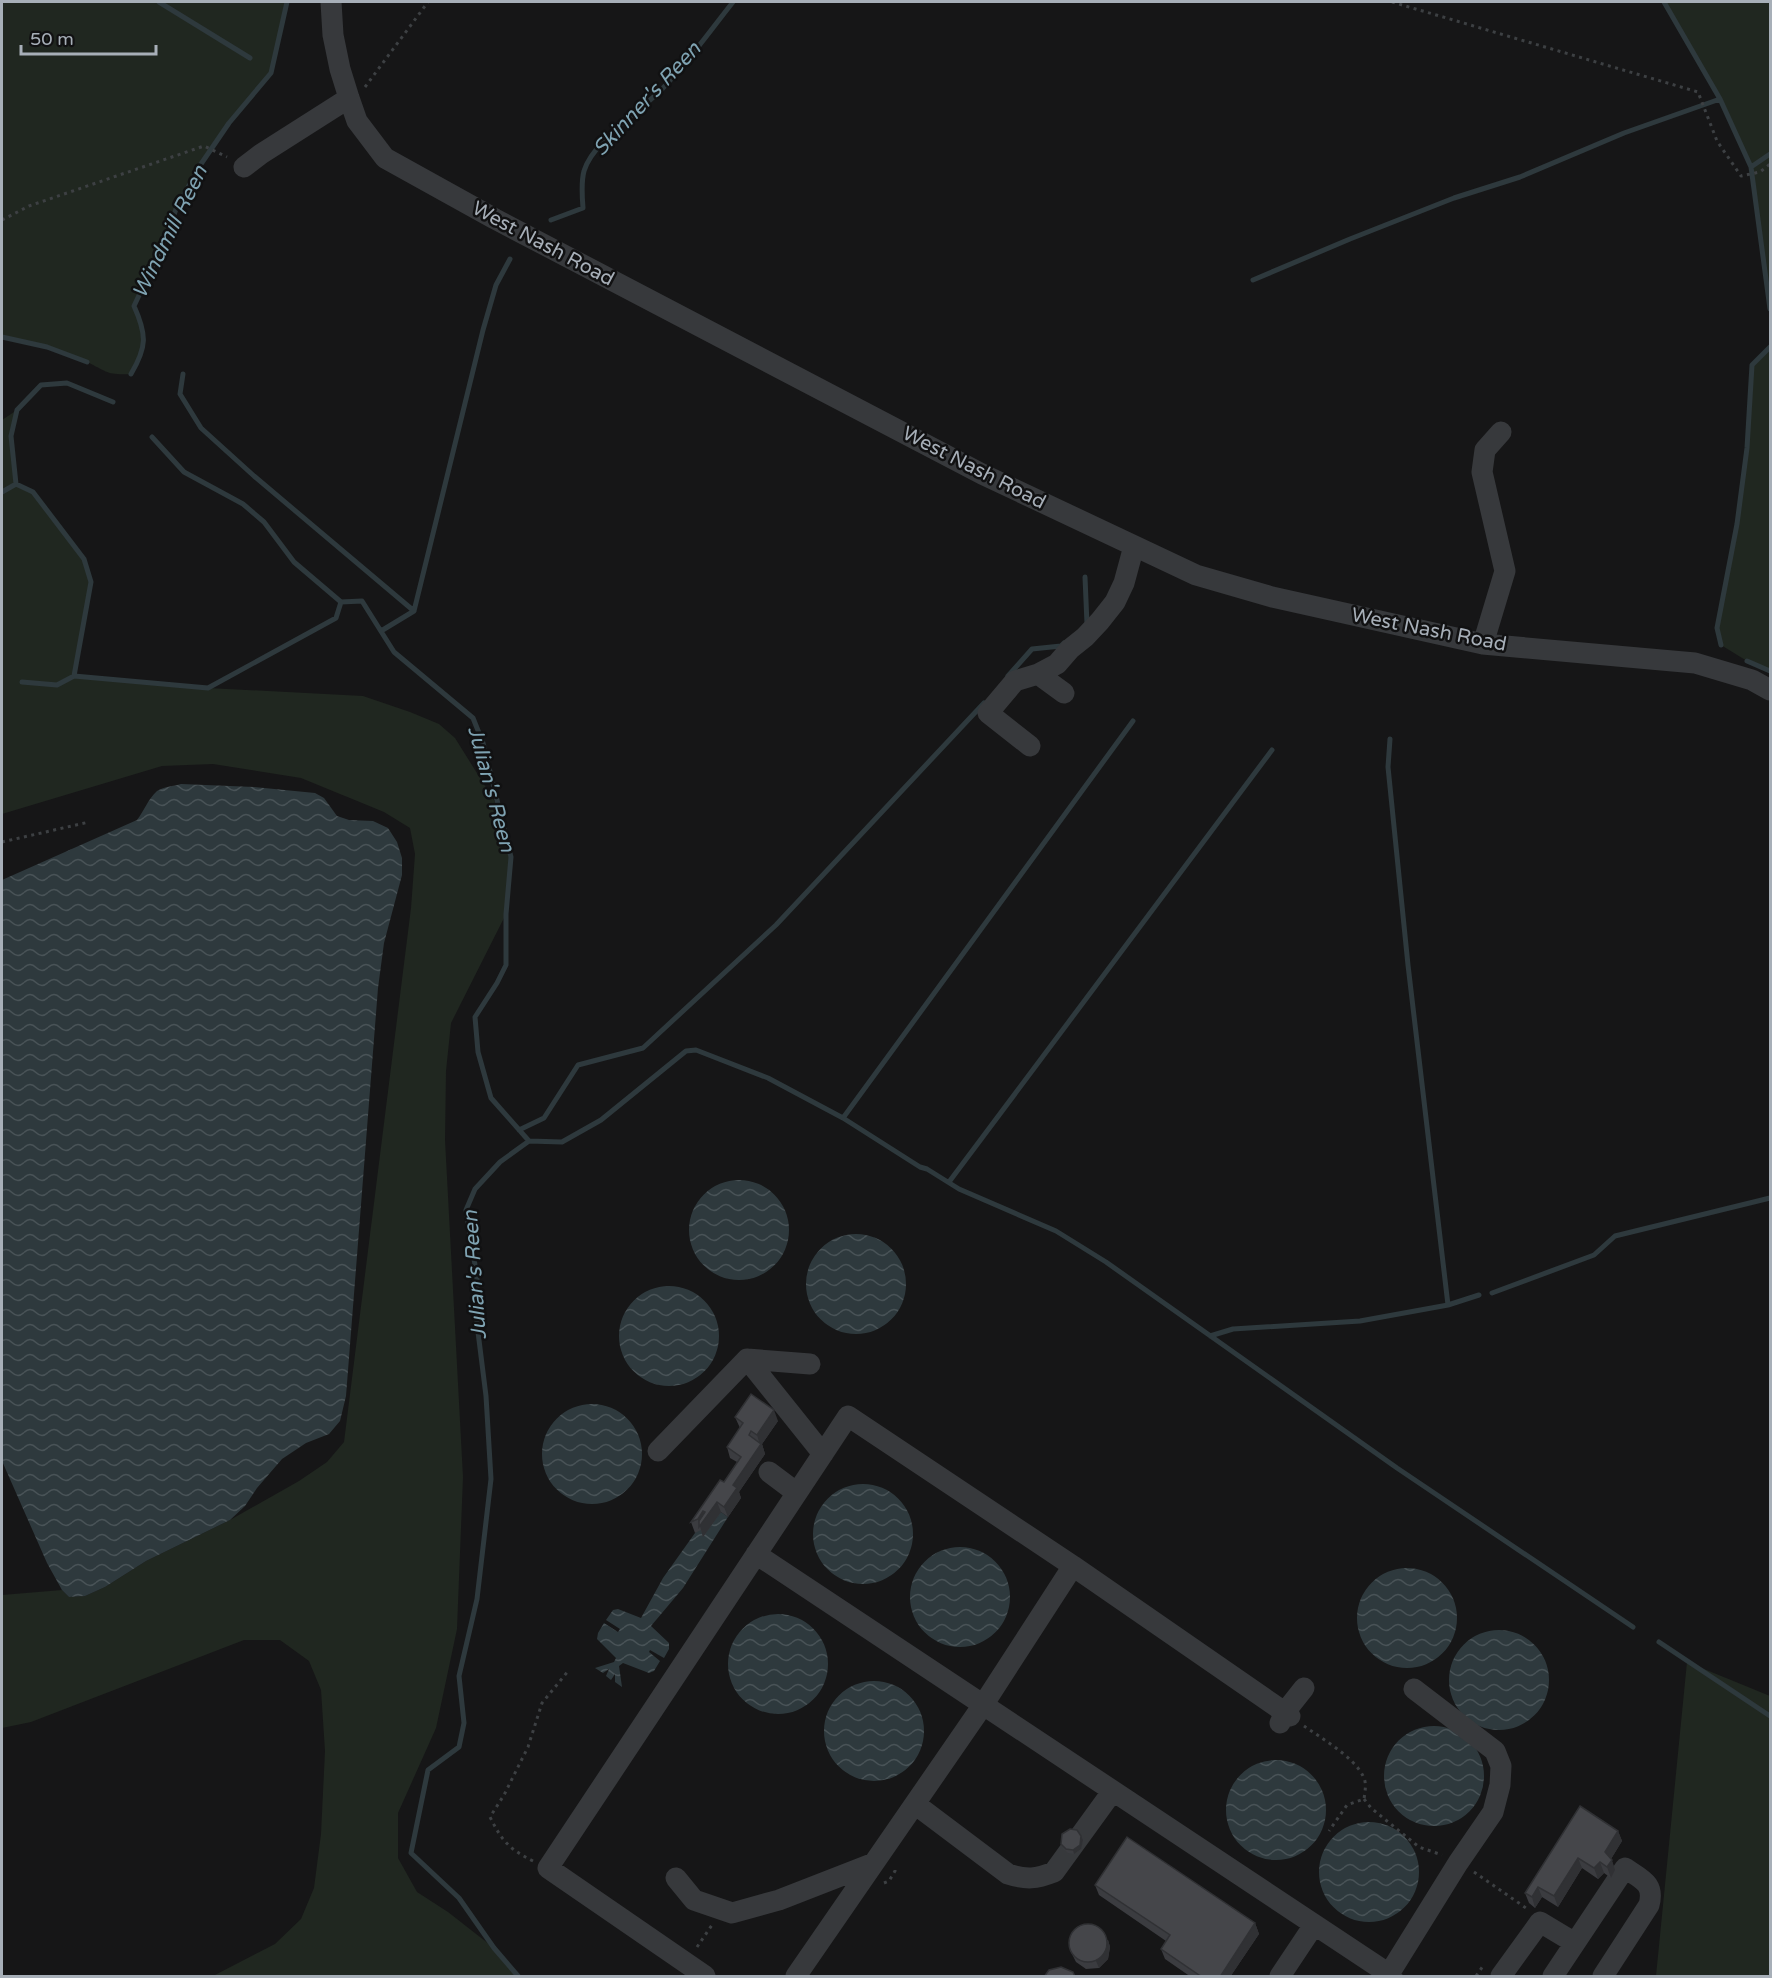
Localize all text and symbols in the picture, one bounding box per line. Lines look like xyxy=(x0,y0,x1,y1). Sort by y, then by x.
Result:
scale bar xyxy=(21,18,156,56)
text: 50 m xyxy=(30,28,74,50)
water label: Skinner's Reen xyxy=(588,36,707,161)
water label: Windmill Reen xyxy=(127,161,213,302)
street label: West Nash Road xyxy=(468,196,618,292)
street label: West Nash Road xyxy=(898,422,1050,514)
street label: West Nash Road xyxy=(1349,603,1509,657)
water label: Julian's Reen xyxy=(462,723,520,856)
water label: Julian's Reen xyxy=(458,1208,492,1340)

